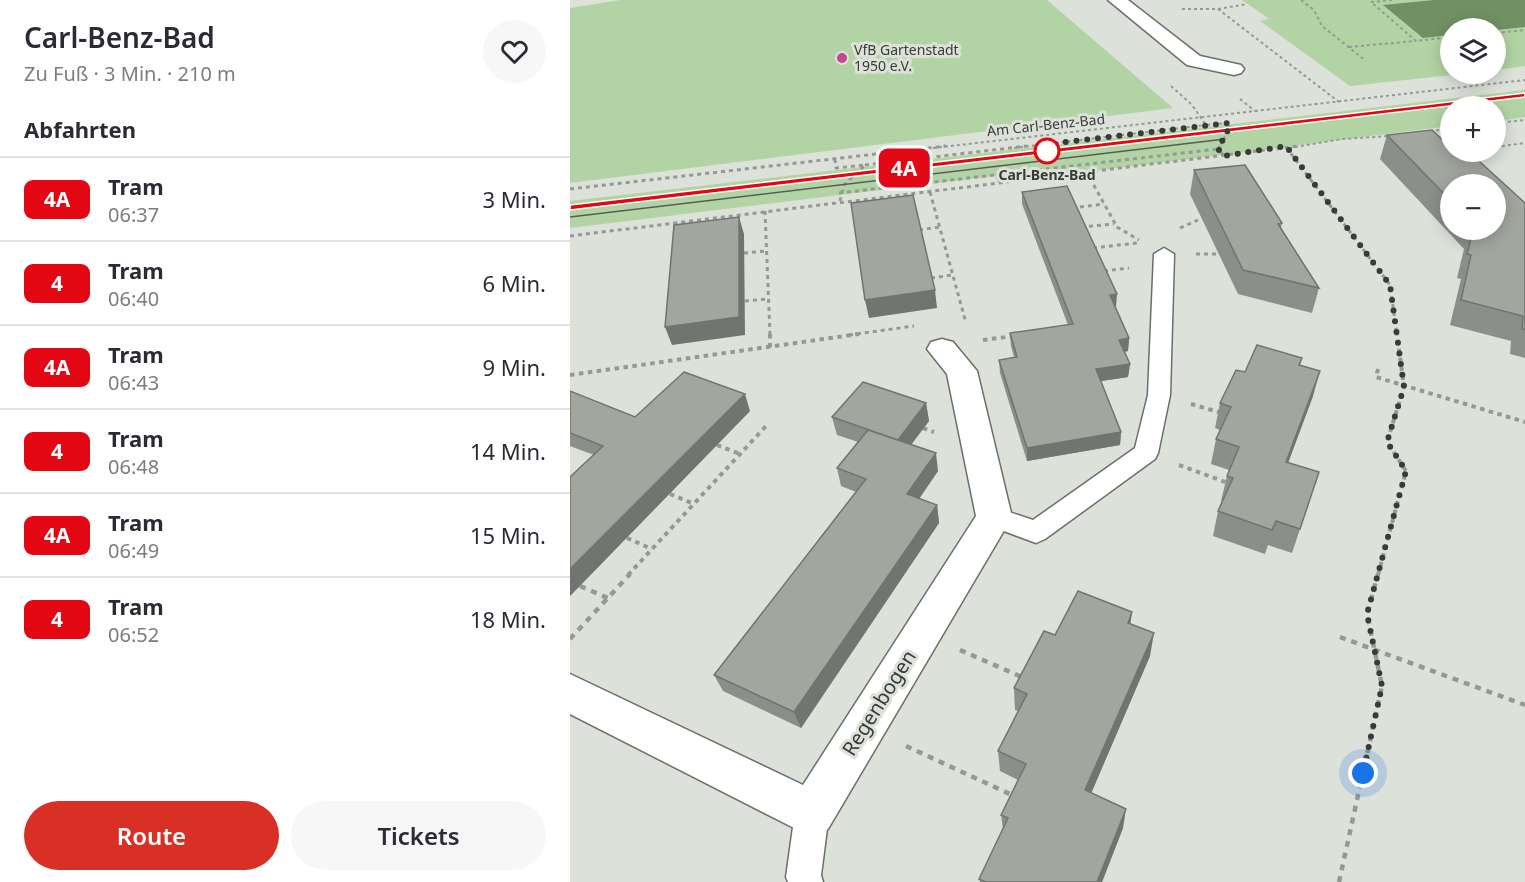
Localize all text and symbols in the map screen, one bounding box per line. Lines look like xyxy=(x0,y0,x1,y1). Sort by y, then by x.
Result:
text: Carl-Benz-Bad xyxy=(24,18,215,56)
map controls xyxy=(1440,18,1506,240)
button: layers xyxy=(1440,18,1506,84)
button: heart xyxy=(483,20,546,83)
place label: VfB Gartenstadt 1950 e.V. xyxy=(854,40,959,75)
marker: VfB Gartenstadt 1950 e.V. xyxy=(835,51,849,65)
text: Zu Fuß · 3 Min. · 210 m xyxy=(24,60,236,87)
button: + xyxy=(1440,96,1506,162)
street label: Am Carl-Benz-Bad xyxy=(986,109,1106,140)
text: Abfahrten xyxy=(24,114,136,144)
marker: Carl-Benz-Bad xyxy=(1034,138,1060,164)
line badge: 4A xyxy=(877,148,931,188)
text: 4A xyxy=(891,154,917,182)
place label: Carl-Benz-Bad xyxy=(999,165,1095,184)
text: Tram xyxy=(108,171,164,201)
button: − xyxy=(1440,174,1506,240)
text: 3 Min. xyxy=(483,184,546,214)
text: 4A xyxy=(44,185,70,213)
text: 06:37 xyxy=(108,201,159,228)
text: Tram xyxy=(108,255,164,285)
text: 6 Min. xyxy=(483,268,546,298)
text: 4 xyxy=(51,269,63,297)
text: 06:40 xyxy=(108,285,159,312)
text: Tram xyxy=(108,339,164,369)
text: 9 Min. xyxy=(483,352,546,382)
text: 4A xyxy=(44,353,70,381)
text: 06:43 xyxy=(108,369,159,396)
text: Tram xyxy=(108,423,164,453)
text: 14 Min. xyxy=(470,436,546,466)
text: 4 xyxy=(51,437,63,465)
text: 06:48 xyxy=(108,453,159,480)
text: Tram xyxy=(108,507,164,537)
text: 15 Min. xyxy=(470,520,546,550)
text: 4A xyxy=(44,521,70,549)
text: 06:49 xyxy=(108,537,159,564)
text: Tram xyxy=(108,591,164,621)
text: 18 Min. xyxy=(470,604,546,634)
text: 4 xyxy=(51,605,63,633)
text: 06:52 xyxy=(108,621,159,648)
street label: Regenbogen xyxy=(835,645,922,761)
your location xyxy=(1348,758,1378,788)
button: Route xyxy=(24,801,279,870)
button: Tickets xyxy=(291,801,546,870)

